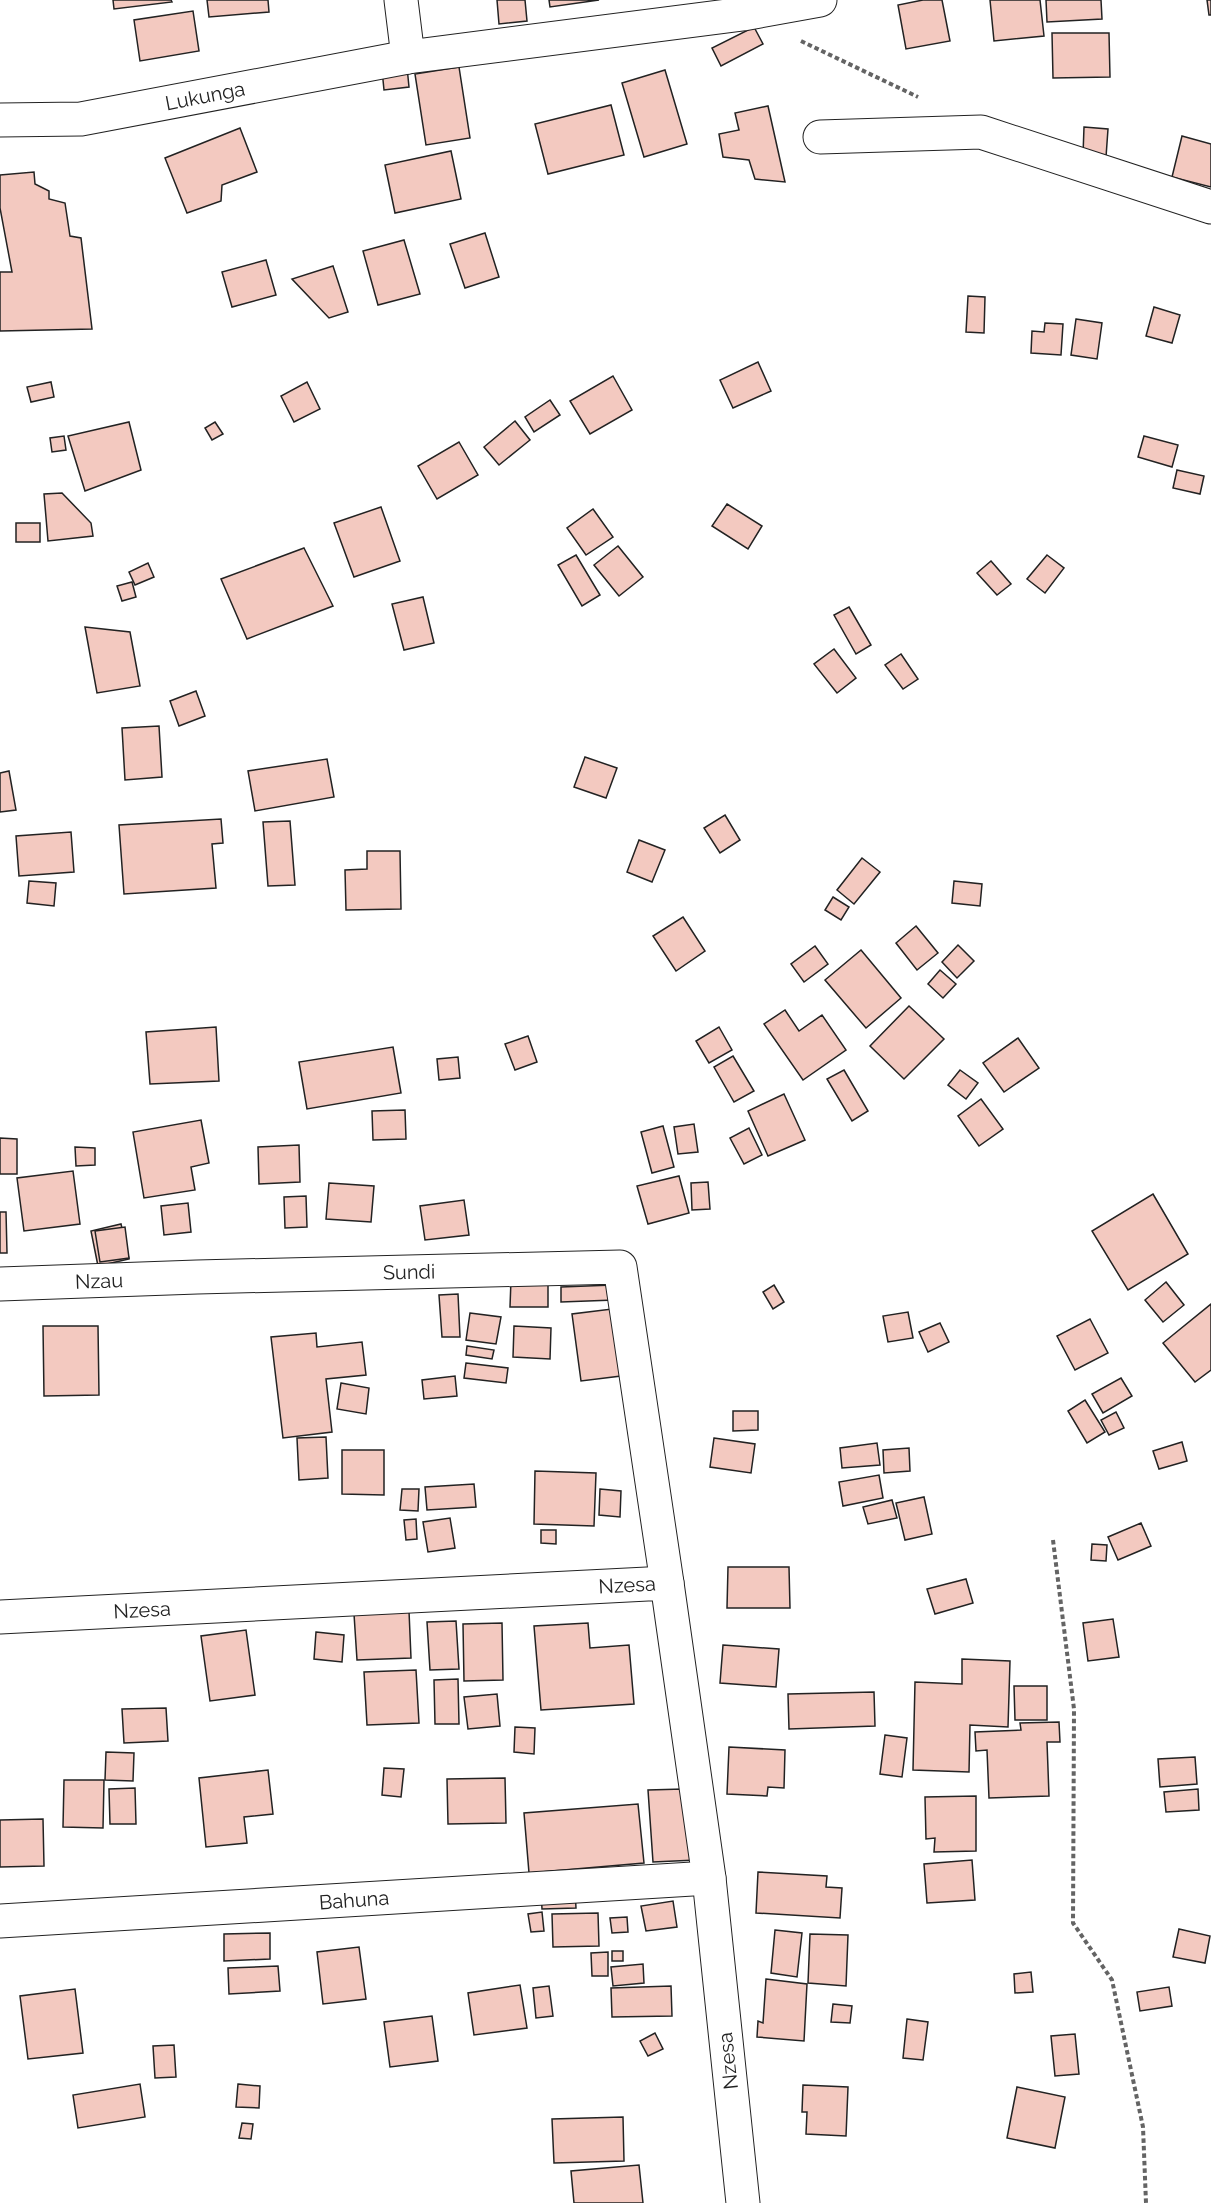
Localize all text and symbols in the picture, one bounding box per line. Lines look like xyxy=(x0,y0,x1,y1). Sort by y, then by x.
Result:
street label: Lukunga xyxy=(163,77,247,115)
street label: Sundi xyxy=(383,1260,435,1284)
street label: Nzau xyxy=(75,1268,123,1294)
street label: Nzesa xyxy=(598,1572,656,1598)
street label: Nzesa xyxy=(113,1597,171,1623)
street label: Bahuna xyxy=(318,1886,390,1914)
street label: Nzesa xyxy=(713,2031,743,2091)

